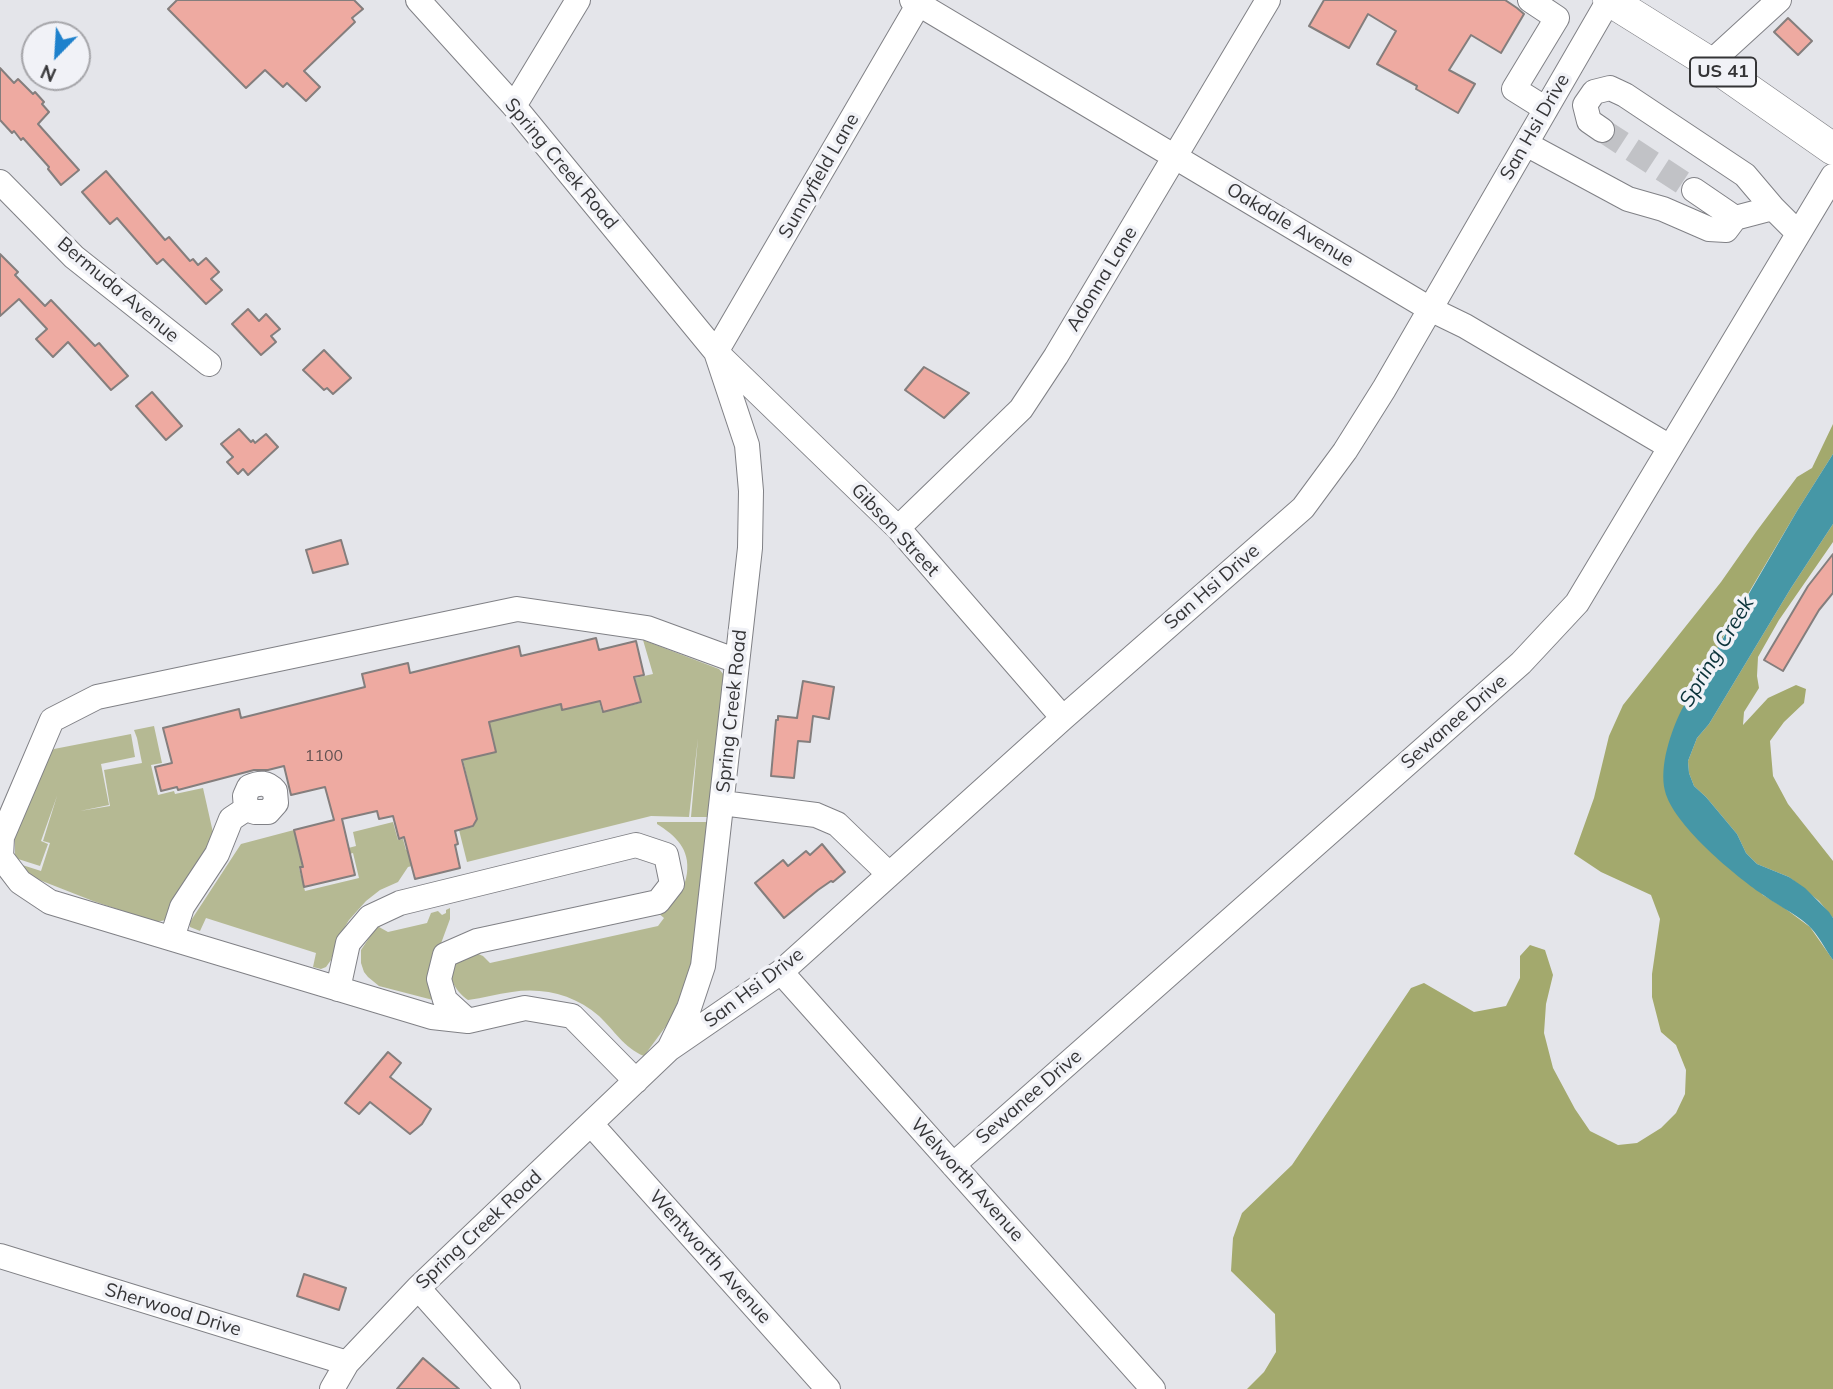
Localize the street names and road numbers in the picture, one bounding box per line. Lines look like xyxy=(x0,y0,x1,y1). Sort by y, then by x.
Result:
road number: US 41 xyxy=(1690,58,1756,86)
street label: San Hsi Drive xyxy=(1495,70,1575,184)
street label: Spring Creek Road xyxy=(500,94,622,234)
street label: Sunnyfield Lane xyxy=(774,109,864,243)
street label: Oakdale Avenue xyxy=(1222,178,1358,272)
street label: Adonna Lane xyxy=(1062,223,1142,335)
street label: Bermuda Avenue xyxy=(53,232,183,348)
street label: Gibson Street xyxy=(846,479,944,581)
street label: San Hsi Drive xyxy=(1160,539,1264,635)
street label: Spring Creek Road xyxy=(712,628,752,794)
street label: Sewanee Drive xyxy=(1397,670,1511,774)
street label: San Hsi Drive xyxy=(700,943,808,1033)
street label: Sewanee Drive xyxy=(972,1045,1086,1149)
street label: Welworth Avenue xyxy=(906,1114,1028,1246)
street label: Spring Creek Road xyxy=(411,1166,547,1294)
street label: Wentworth Avenue xyxy=(644,1186,776,1328)
street label: Sherwood Drive xyxy=(102,1278,244,1342)

